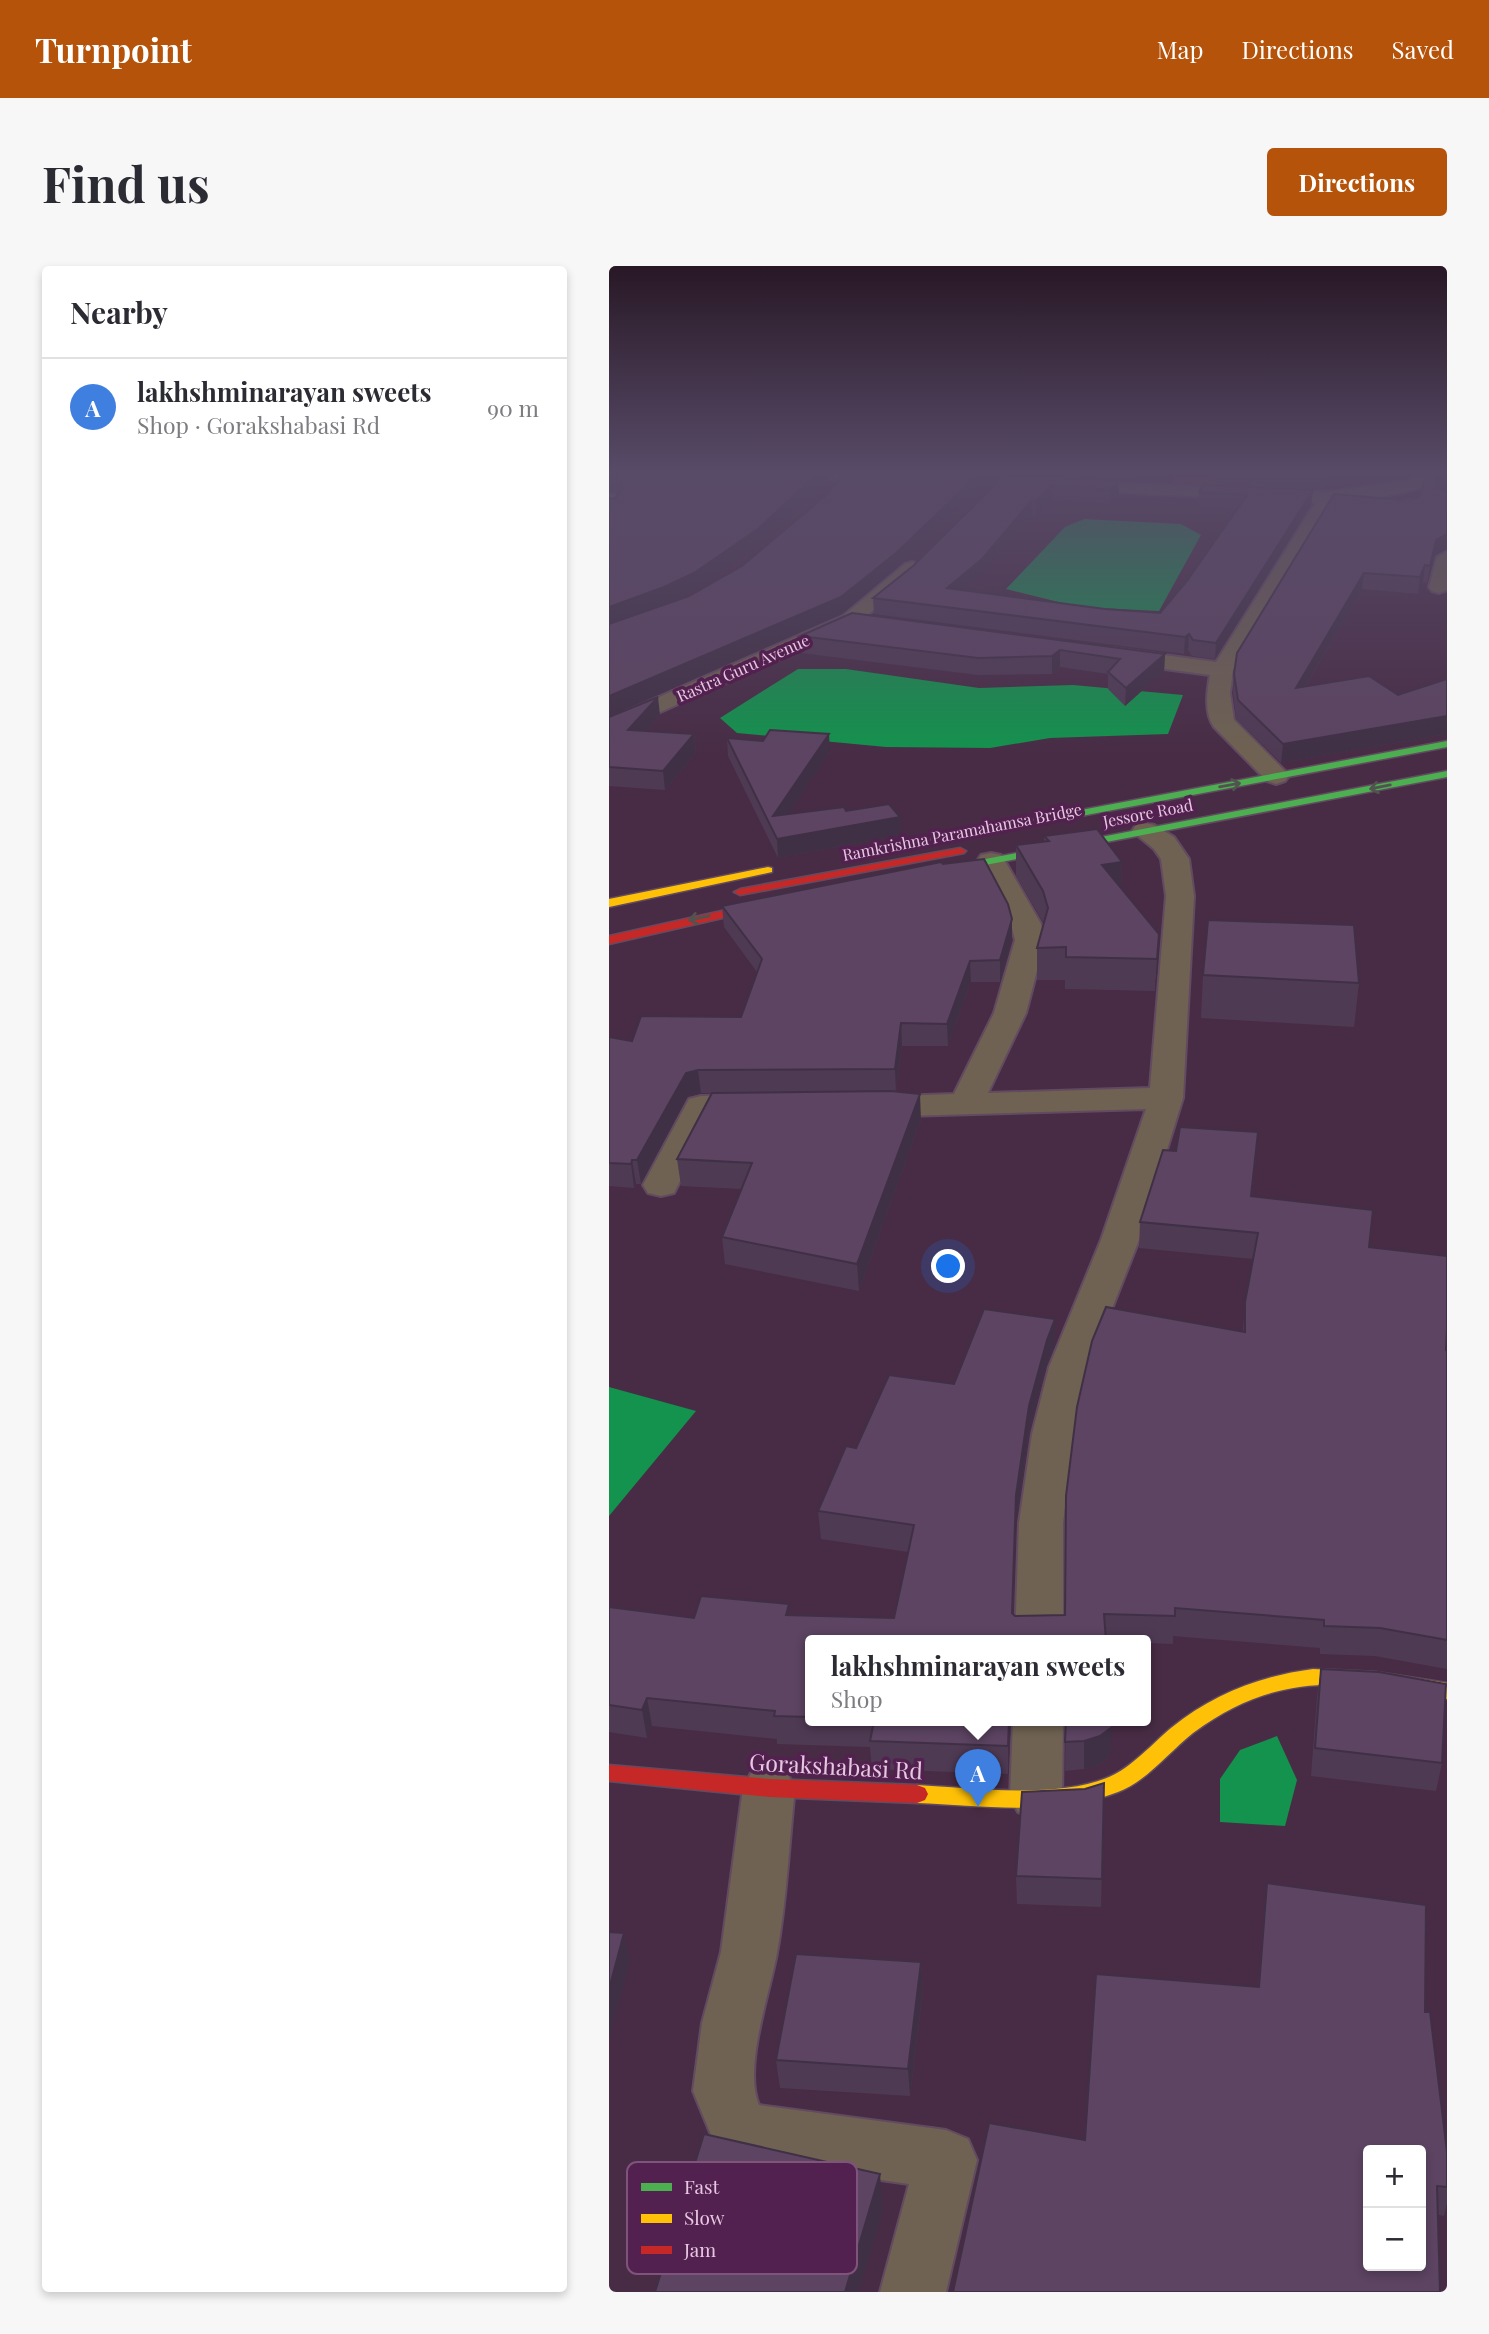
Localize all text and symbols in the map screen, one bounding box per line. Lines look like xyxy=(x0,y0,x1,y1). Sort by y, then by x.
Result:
text: Turnpoint xyxy=(35,27,192,71)
text: Map xyxy=(1157,33,1203,65)
text: Directions xyxy=(1241,33,1354,65)
text: Saved xyxy=(1392,33,1454,65)
button: Directions xyxy=(1267,148,1447,216)
text: Find us xyxy=(42,150,210,215)
text: Nearby xyxy=(70,292,168,332)
text: lakhshminarayan sweets xyxy=(137,374,431,409)
text: A xyxy=(85,392,101,423)
text: 90 m xyxy=(487,392,539,423)
text: Shop · Gorakshabasi Rd xyxy=(137,409,380,440)
street label: Rastra Guru Avenue xyxy=(673,629,812,706)
one-way arrow xyxy=(1218,778,1240,791)
one-way arrow xyxy=(1369,781,1392,794)
street label: Jessore Road xyxy=(1100,793,1195,832)
street label: Ramkrishna Paramahamsa Bridge xyxy=(840,798,1083,865)
one-way arrow xyxy=(689,912,711,925)
your location xyxy=(931,1249,965,1283)
popup xyxy=(805,1635,1151,1726)
text: lakhshminarayan sweets xyxy=(831,1648,1125,1683)
text: Shop xyxy=(831,1683,883,1714)
street label: Gorakshabasi Rd xyxy=(748,1745,924,1786)
pin: A xyxy=(955,1749,1001,1807)
map controls xyxy=(1363,2145,1426,2271)
button: + xyxy=(1363,2145,1426,2208)
legend xyxy=(627,2162,857,2274)
text: Fast xyxy=(684,2173,720,2199)
text: Slow xyxy=(684,2204,725,2230)
button: − xyxy=(1363,2208,1426,2271)
text: Jam xyxy=(683,2236,716,2262)

